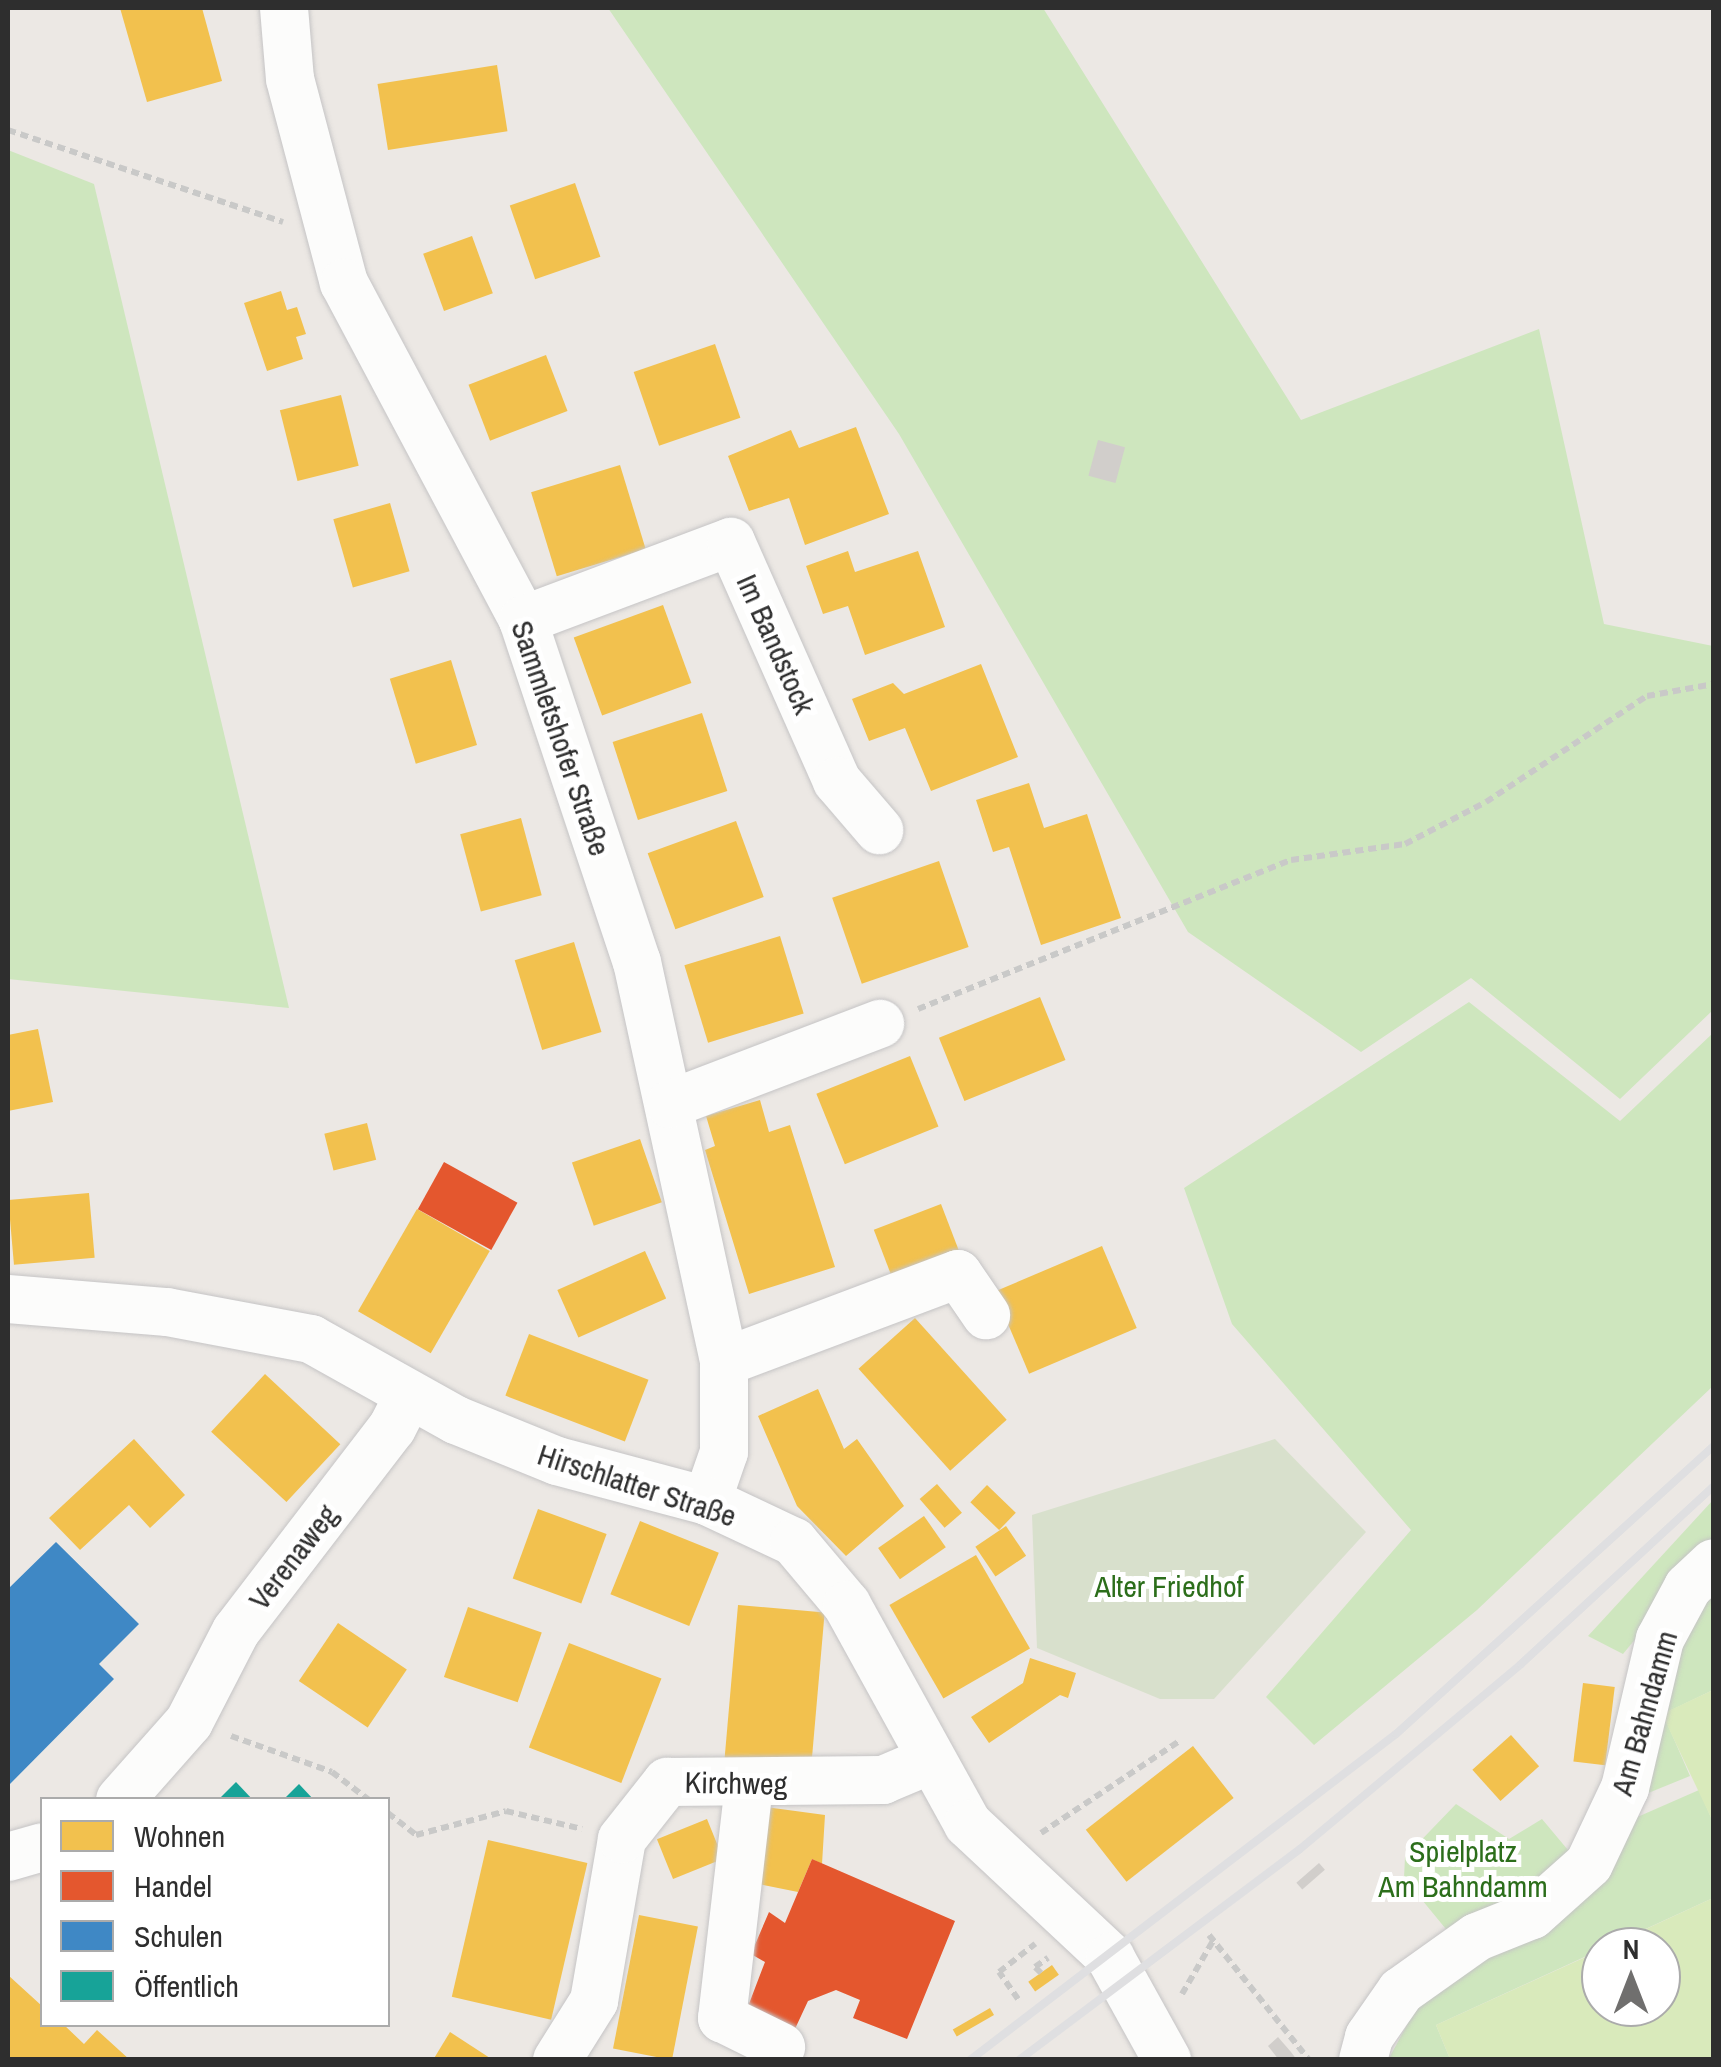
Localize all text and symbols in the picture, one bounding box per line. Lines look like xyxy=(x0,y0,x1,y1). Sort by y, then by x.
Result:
street label: Im Bandstock xyxy=(729,569,823,719)
street label: Sammletshofer Straße xyxy=(504,616,618,860)
street label: Hirschlatter Straße xyxy=(533,1436,741,1534)
street label: Verenaweg xyxy=(241,1497,345,1617)
park label: Alter Friedhof xyxy=(1094,1568,1244,1604)
street label: Am Bahndamm xyxy=(1603,1627,1685,1799)
street label: Kirchweg xyxy=(684,1764,788,1802)
legend xyxy=(40,1797,390,2027)
text: Wohnen xyxy=(134,1816,225,1856)
park label: Spielplatz Am Bahndamm xyxy=(1378,1833,1548,1904)
text: Handel xyxy=(134,1866,212,1906)
text: Schulen xyxy=(134,1916,223,1956)
north arrow xyxy=(1581,1927,1681,2027)
text: N xyxy=(1623,1930,1639,1968)
text: Öffentlich xyxy=(134,1966,239,2006)

